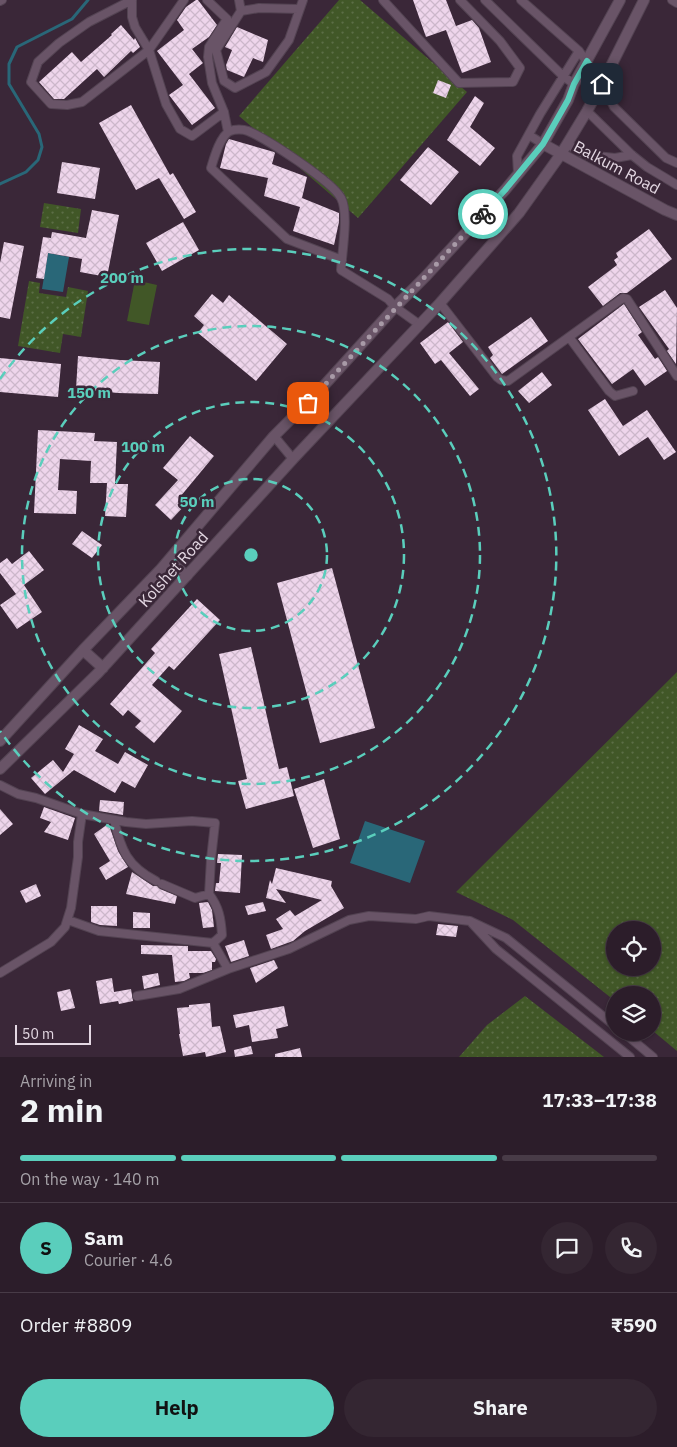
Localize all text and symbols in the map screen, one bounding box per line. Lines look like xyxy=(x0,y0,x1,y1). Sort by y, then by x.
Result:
pin xyxy=(581,63,623,105)
icon: home xyxy=(588,70,616,98)
street label: Balkum Road xyxy=(570,136,664,198)
courier xyxy=(458,189,508,239)
icon: bike xyxy=(469,200,497,228)
text: 200 m xyxy=(100,268,144,287)
pin xyxy=(287,382,329,424)
text: 150 m xyxy=(67,383,111,402)
icon: bag xyxy=(294,389,322,417)
text: 100 m xyxy=(121,437,165,456)
text: 50 m xyxy=(180,492,214,511)
street label: Kolshet Road xyxy=(134,527,212,611)
centre of rings xyxy=(242,546,260,564)
map controls xyxy=(606,921,661,1041)
button: locate xyxy=(606,921,661,976)
button: layers xyxy=(606,986,661,1041)
scale bar xyxy=(15,1022,91,1045)
text: 50 m xyxy=(22,1025,54,1043)
text: Arriving in xyxy=(20,1071,92,1091)
text: 17:33–17:38 xyxy=(542,1088,657,1112)
text: 2 min xyxy=(20,1089,104,1131)
text: On the way · 140 m xyxy=(20,1169,159,1189)
button: chat xyxy=(541,1222,593,1274)
button: phone xyxy=(605,1222,657,1274)
text: Sam xyxy=(84,1226,124,1250)
text: S xyxy=(40,1236,52,1260)
text: Courier · 4.6 xyxy=(84,1250,173,1270)
text: Order #8809 xyxy=(20,1313,132,1337)
text: ₹590 xyxy=(611,1313,657,1337)
button: Help xyxy=(20,1379,334,1437)
button: Share xyxy=(344,1379,657,1437)

